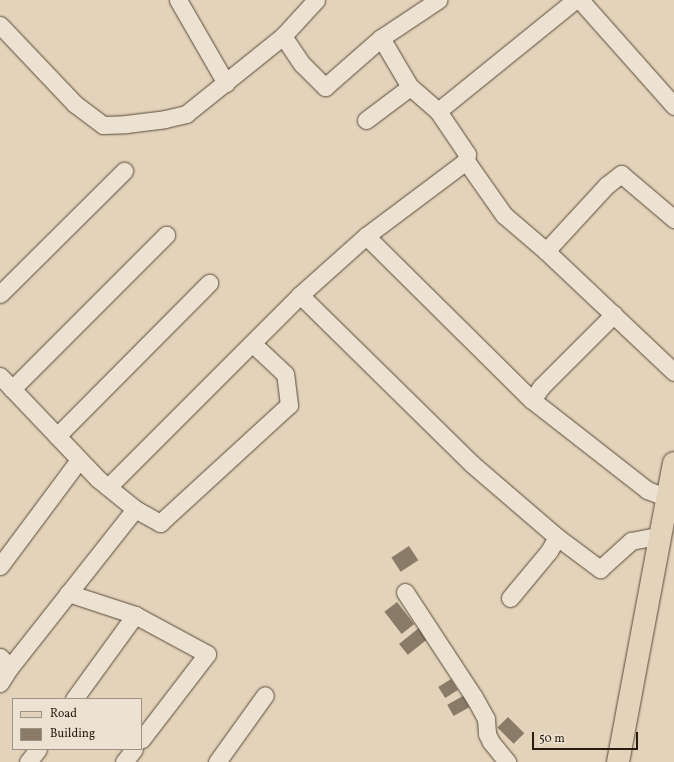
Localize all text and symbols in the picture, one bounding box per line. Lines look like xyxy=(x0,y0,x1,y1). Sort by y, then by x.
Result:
legend xyxy=(12,698,142,750)
text: Road xyxy=(50,706,77,722)
scale bar xyxy=(534,724,640,750)
text: Building xyxy=(50,726,95,742)
text: 50 m xyxy=(539,731,565,747)

